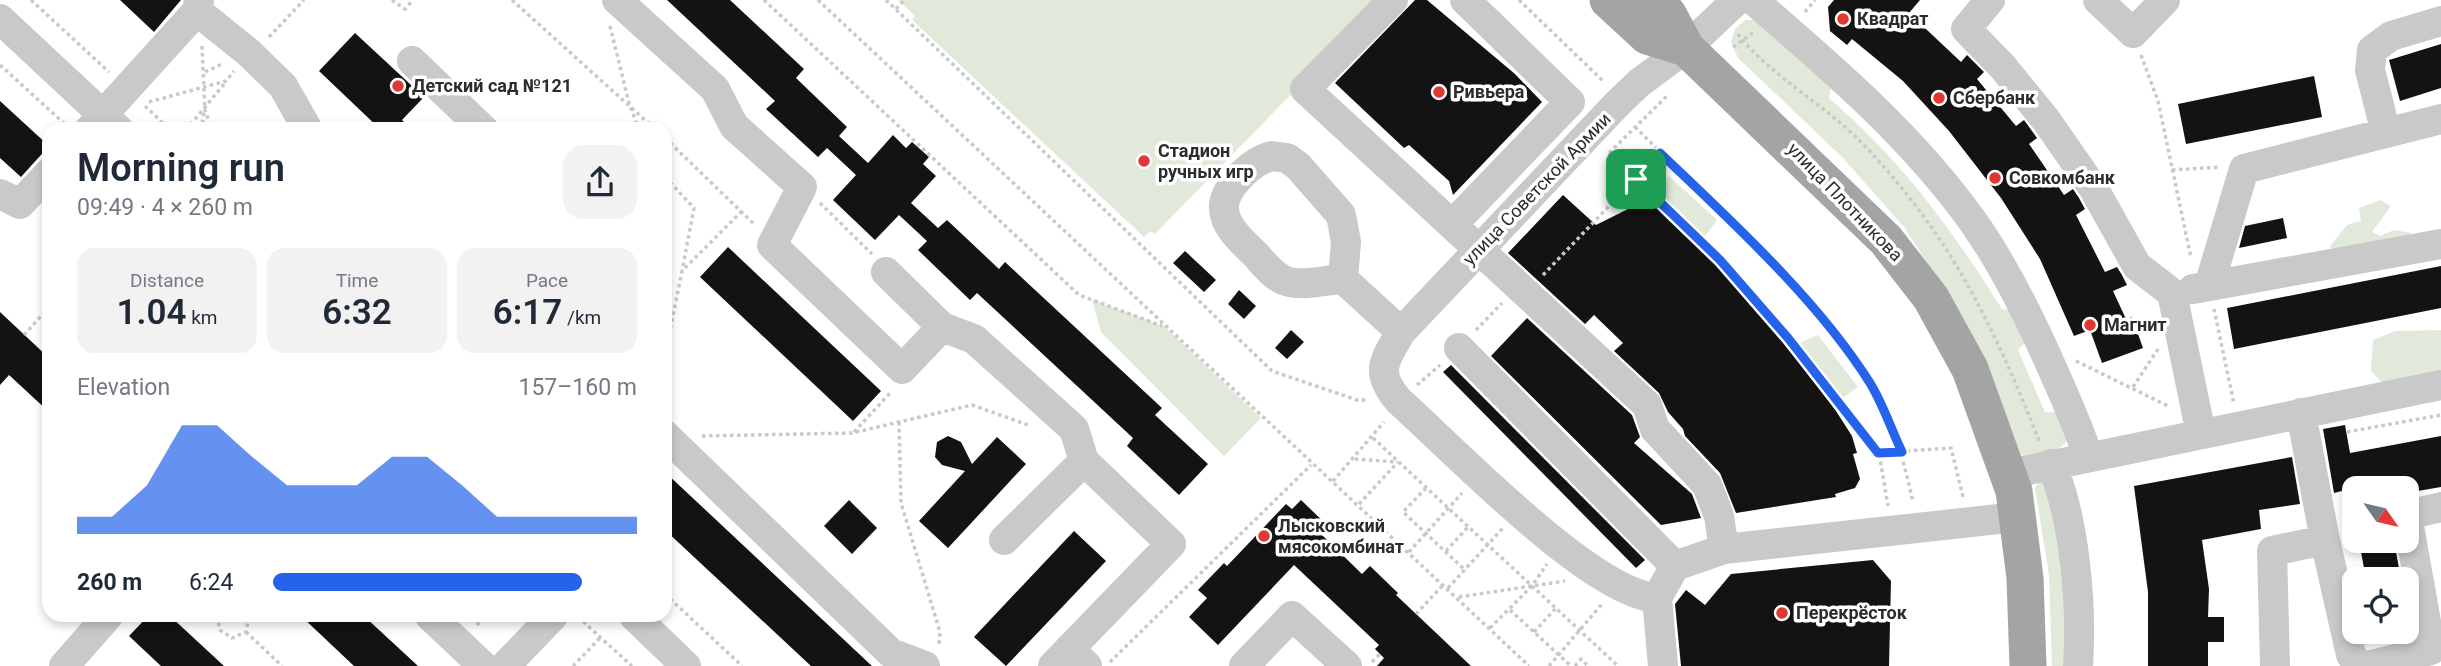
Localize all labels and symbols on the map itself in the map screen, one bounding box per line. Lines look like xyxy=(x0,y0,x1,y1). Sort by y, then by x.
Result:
place label: Квадрат xyxy=(1857,8,1928,29)
marker: Квадрат xyxy=(1835,11,1851,27)
place label: Детский сад №121 xyxy=(412,75,572,96)
marker: Детский сад №121 xyxy=(390,78,406,94)
place label: Ривьера xyxy=(1453,81,1525,102)
marker: Ривьера xyxy=(1431,84,1447,100)
place label: Сбербанк xyxy=(1953,87,2036,108)
marker: Сбербанк xyxy=(1931,90,1947,106)
street label: улица Советской Армии xyxy=(1458,108,1615,269)
street label: улица Плотникова xyxy=(1783,138,1907,265)
place label: Стадион ручных игр xyxy=(1158,140,1254,182)
pin xyxy=(1606,149,1666,209)
marker: Стадион ручных игр xyxy=(1136,153,1152,169)
place label: Совкомбанк xyxy=(2009,167,2116,188)
marker: Совкомбанк xyxy=(1987,170,2003,186)
place label: Магнит xyxy=(2104,314,2167,335)
marker: Магнит xyxy=(2082,317,2098,333)
north arrow xyxy=(2342,476,2418,553)
place label: Лысковский мясокомбинат xyxy=(1278,515,1404,557)
marker: Лысковский мясокомбинат xyxy=(1256,528,1272,544)
place label: Перекрёсток xyxy=(1796,602,1908,623)
marker: Перекрёсток xyxy=(1774,605,1790,621)

